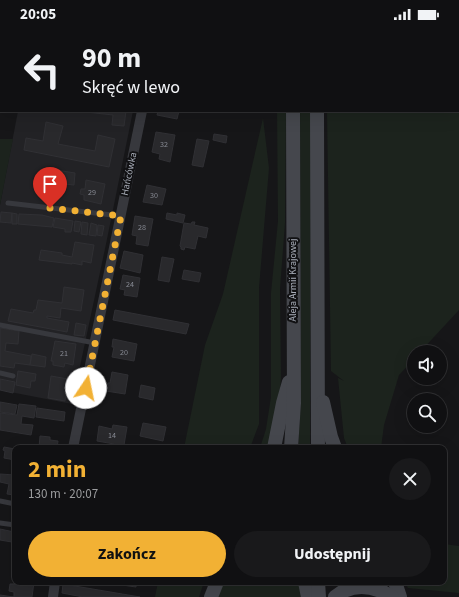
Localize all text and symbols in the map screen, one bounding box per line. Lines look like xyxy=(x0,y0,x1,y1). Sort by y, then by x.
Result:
text: 20:05 xyxy=(20,4,56,25)
text: 90 m xyxy=(82,38,141,78)
icon: left xyxy=(16,44,68,96)
text: Skręć w lewo xyxy=(82,75,180,100)
house number: 32 xyxy=(160,139,168,150)
street label: Hańcówka xyxy=(118,151,140,197)
pin xyxy=(33,167,67,208)
icon: arrive xyxy=(39,173,61,195)
house number: 29 xyxy=(88,187,96,198)
house number: 30 xyxy=(150,190,158,201)
house number: 28 xyxy=(138,222,146,233)
street label: Aleja Armii Krajowej xyxy=(286,238,300,322)
house number: 24 xyxy=(126,279,134,290)
map controls xyxy=(407,345,447,433)
button: sound xyxy=(407,345,447,385)
house number: 20 xyxy=(120,347,128,358)
house number: 21 xyxy=(60,348,68,359)
position arrow xyxy=(65,367,107,409)
button: search xyxy=(407,393,447,433)
house number: 14 xyxy=(108,430,116,441)
text: 2 min xyxy=(28,452,86,487)
button: close xyxy=(389,458,431,500)
text: 130 m · 20:07 xyxy=(28,485,98,503)
button: Zakończ xyxy=(28,531,226,577)
button: Udostępnij xyxy=(234,531,431,577)

